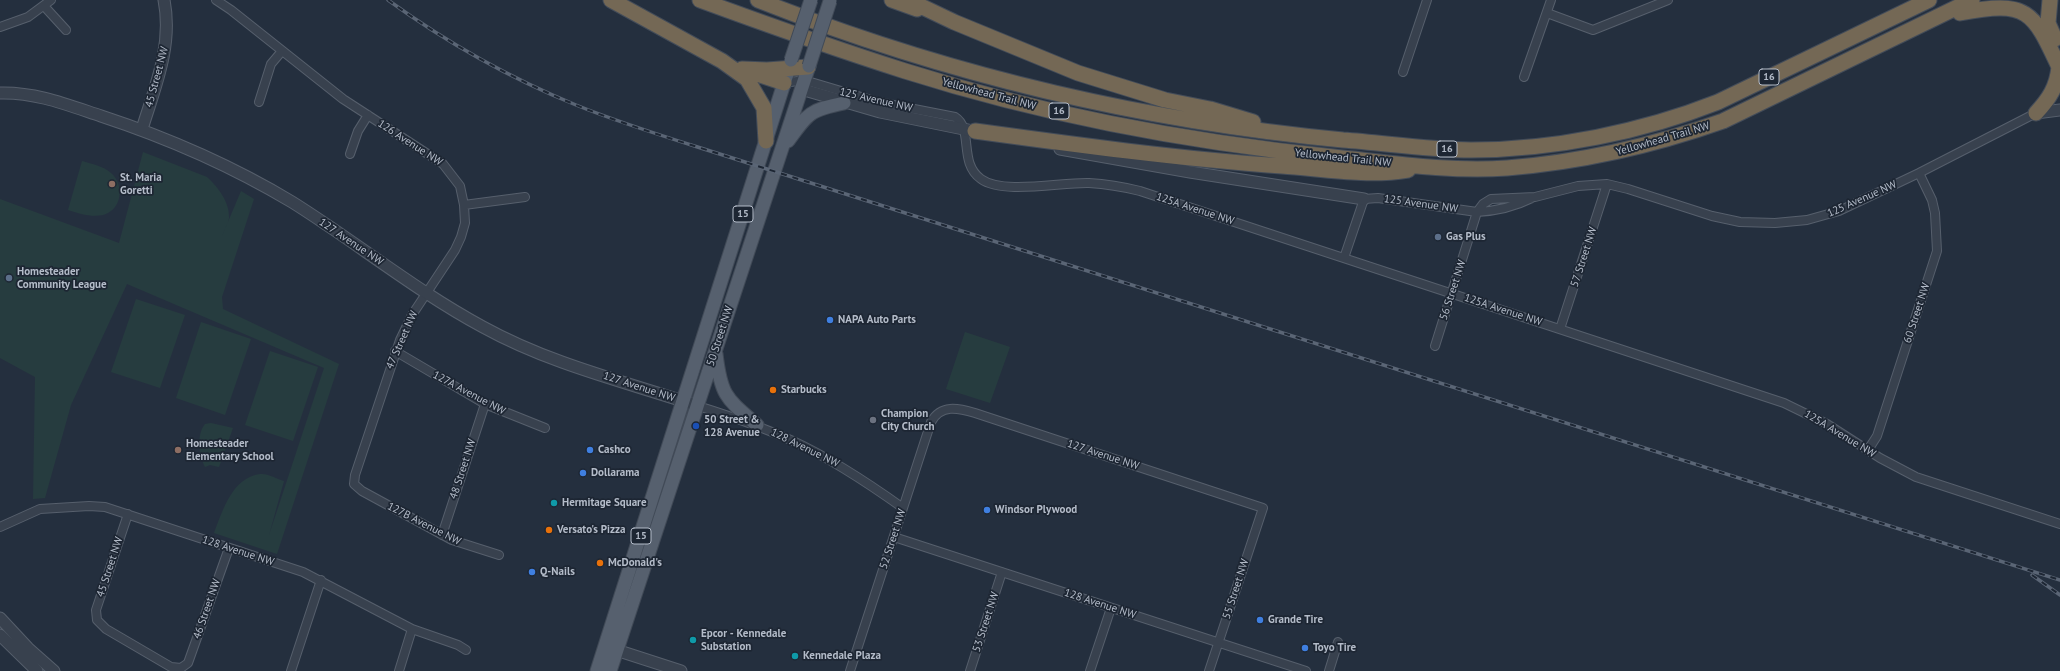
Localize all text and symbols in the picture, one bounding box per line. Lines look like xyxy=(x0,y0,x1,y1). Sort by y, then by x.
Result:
street label: 45 Street NW xyxy=(143,45,171,109)
road number: 16 xyxy=(1759,69,1779,85)
street label: Yellowhead Trail NW xyxy=(941,75,1037,113)
street label: 125 Avenue NW xyxy=(838,85,914,115)
road number: 16 xyxy=(1049,103,1069,119)
street label: 126 Avenue NW xyxy=(375,117,445,169)
street label: Yellowhead Trail NW xyxy=(1615,119,1711,159)
road number: 16 xyxy=(1437,141,1457,157)
street label: Yellowhead Trail NW xyxy=(1294,146,1392,170)
place label: St. Maria Goretti xyxy=(120,171,162,197)
street label: 125 Avenue NW xyxy=(1825,178,1899,220)
marker: St. Maria Goretti xyxy=(107,179,117,189)
street label: 125A Avenue NW xyxy=(1154,190,1236,228)
street label: 125 Avenue NW xyxy=(1383,192,1459,216)
road number: 15 xyxy=(733,206,753,222)
street label: 127 Avenue NW xyxy=(316,216,386,268)
street label: 57 Street NW xyxy=(1568,225,1600,289)
place label: Gas Plus xyxy=(1446,230,1486,244)
marker: Gas Plus xyxy=(1433,232,1443,242)
street label: 56 Street NW xyxy=(1437,258,1469,322)
place label: Homesteader Community League xyxy=(17,265,107,291)
marker: Homesteader Community League xyxy=(4,273,14,283)
street label: 60 Street NW xyxy=(1901,281,1933,345)
street label: 125A Avenue NW xyxy=(1462,291,1544,329)
street label: 50 Street NW xyxy=(704,304,736,368)
street label: 47 Street NW xyxy=(383,309,421,371)
place label: NAPA Auto Parts xyxy=(838,313,916,327)
marker: NAPA Auto Parts xyxy=(825,315,835,325)
street label: 127A Avenue NW xyxy=(430,368,508,418)
street label: 127 Avenue NW xyxy=(601,369,677,405)
place label: Starbucks xyxy=(781,383,827,397)
marker: Starbucks xyxy=(768,385,778,395)
place label: Champion City Church xyxy=(881,407,934,433)
street label: 125A Avenue NW xyxy=(1802,407,1878,461)
place label: 50 Street & 128 Avenue xyxy=(704,413,760,439)
marker: Champion City Church xyxy=(868,415,878,425)
marker: 50 Street & 128 Avenue xyxy=(691,421,701,431)
street label: 128 Avenue NW xyxy=(769,426,841,470)
place label: Homesteader Elementary School xyxy=(186,437,274,463)
street label: 48 Street NW xyxy=(447,437,479,501)
street label: 127 Avenue NW xyxy=(1065,437,1141,473)
place label: Cashco xyxy=(598,443,631,457)
marker: Homesteader Elementary School xyxy=(173,445,183,455)
marker: Cashco xyxy=(585,445,595,455)
place label: Dollarama xyxy=(591,466,640,480)
marker: Dollarama xyxy=(578,468,588,478)
place label: Hermitage Square xyxy=(562,496,647,510)
marker: Hermitage Square xyxy=(549,498,559,508)
street label: 127B Avenue NW xyxy=(385,500,463,548)
place label: Windsor Plywood xyxy=(995,503,1077,517)
marker: Windsor Plywood xyxy=(982,505,992,515)
street label: 52 Street NW xyxy=(877,507,909,571)
place label: Versato's Pizza xyxy=(557,523,625,537)
marker: Versato's Pizza xyxy=(544,525,554,535)
road number: 15 xyxy=(631,528,651,544)
street label: 128 Avenue NW xyxy=(200,533,276,569)
street label: 45 Street NW xyxy=(94,535,126,599)
place label: McDonald's xyxy=(608,556,662,570)
street label: 55 Street NW xyxy=(1220,557,1252,621)
marker: McDonald's xyxy=(595,558,605,568)
place label: Q-Nails xyxy=(540,565,575,579)
marker: Q-Nails xyxy=(527,567,537,577)
street label: 46 Street NW xyxy=(191,577,223,641)
street label: 128 Avenue NW xyxy=(1062,586,1138,622)
street label: 53 Street NW xyxy=(970,590,1002,654)
place label: Grande Tire xyxy=(1268,613,1323,627)
marker: Grande Tire xyxy=(1255,615,1265,625)
place label: Epcor - Kennedale Substation xyxy=(701,627,786,653)
marker: Epcor - Kennedale Substation xyxy=(688,635,698,645)
place label: Toyo Tire xyxy=(1313,641,1356,655)
marker: Toyo Tire xyxy=(1300,643,1310,653)
place label: Kennedale Plaza xyxy=(803,649,881,663)
marker: Kennedale Plaza xyxy=(790,651,800,661)

